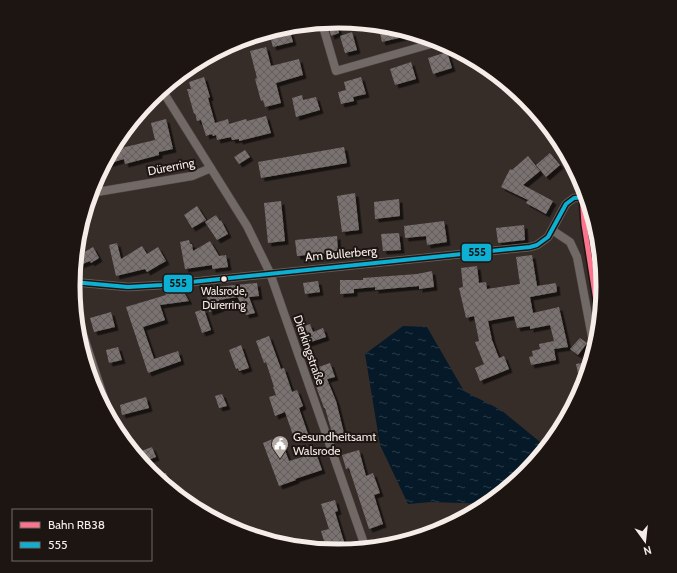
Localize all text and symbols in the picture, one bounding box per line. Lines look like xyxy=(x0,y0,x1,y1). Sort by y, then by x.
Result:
street label: Dürerring xyxy=(146,154,197,178)
street label: Am Bullerberg xyxy=(304,243,379,264)
line badge: 555 xyxy=(461,243,492,262)
text: 555 xyxy=(468,245,486,259)
line badge: 555 xyxy=(163,274,193,293)
marker: Walsrode, Dürerring xyxy=(219,274,229,284)
text: 555 xyxy=(169,276,187,290)
place label: Walsrode, Dürerring xyxy=(201,284,247,312)
street label: Dierkingstraße xyxy=(290,313,328,387)
place label: Gesundheitsamt Walsrode xyxy=(293,429,376,458)
public building icon: Gesundheitsamt Walsrode xyxy=(270,434,290,459)
legend xyxy=(12,509,152,561)
text: Bahn RB38 xyxy=(48,517,105,532)
north arrow xyxy=(625,521,665,561)
text: 555 xyxy=(48,537,67,552)
text: N xyxy=(642,543,653,558)

